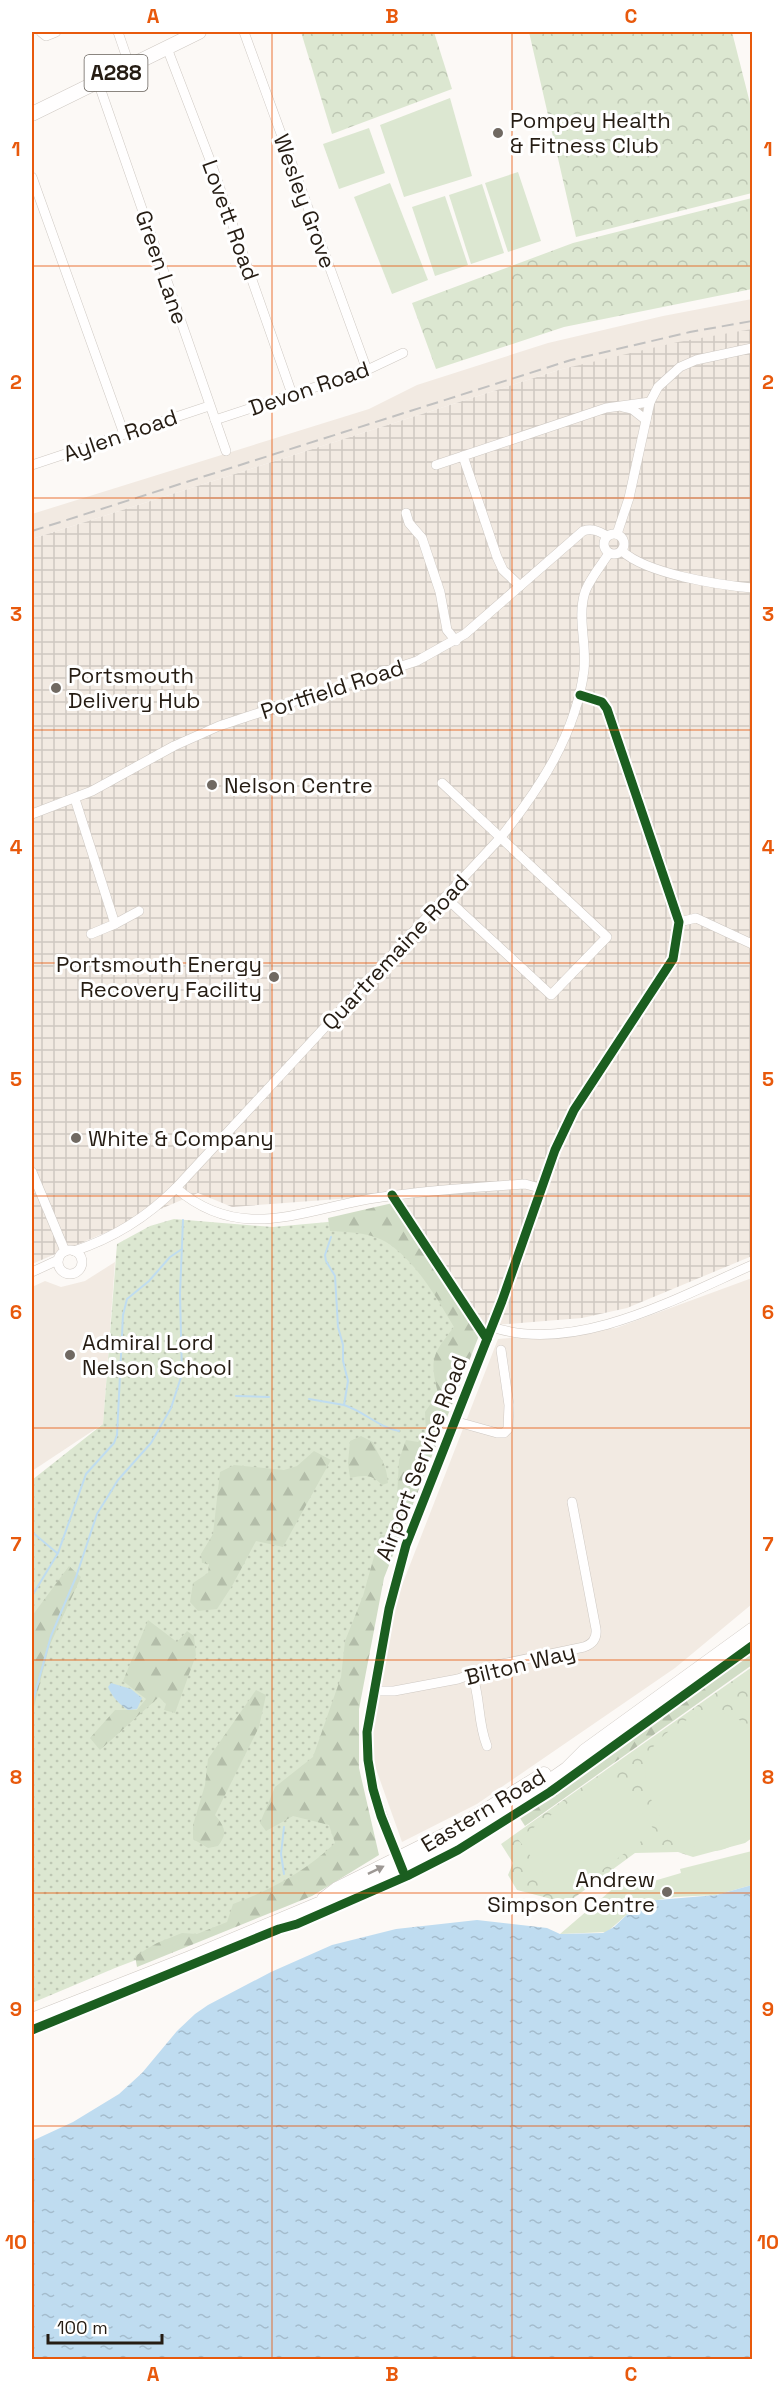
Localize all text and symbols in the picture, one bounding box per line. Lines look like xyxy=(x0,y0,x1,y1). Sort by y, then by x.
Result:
text: A xyxy=(147,3,160,29)
text: B xyxy=(385,3,399,29)
text: C xyxy=(625,3,638,29)
road number: A288 xyxy=(84,55,148,91)
place label: Pompey Health & Fitness Club xyxy=(510,106,671,159)
marker: Pompey Health & Fitness Club xyxy=(491,126,505,140)
street label: Wesley Grove xyxy=(268,130,342,272)
text: 1 xyxy=(11,136,21,162)
text: 1 xyxy=(763,136,773,162)
street label: Lovett Road xyxy=(196,156,266,284)
street label: Green Lane xyxy=(129,206,195,328)
street label: Devon Road xyxy=(245,354,373,422)
text: 2 xyxy=(10,369,22,395)
text: 2 xyxy=(762,369,774,395)
street label: Aylen Road xyxy=(59,402,181,468)
text: 3 xyxy=(10,601,22,627)
text: 3 xyxy=(762,601,774,627)
street label: Portfield Road xyxy=(257,653,407,725)
place label: Portsmouth Delivery Hub xyxy=(68,661,200,714)
marker: Portsmouth Delivery Hub xyxy=(49,681,63,695)
place label: Nelson Centre xyxy=(224,771,373,799)
marker: Nelson Centre xyxy=(205,778,219,792)
text: 4 xyxy=(10,834,23,860)
text: 4 xyxy=(762,834,775,860)
street label: Quartremaine Road xyxy=(315,868,475,1036)
place label: Portsmouth Energy Recovery Facility xyxy=(56,950,262,1003)
marker: Portsmouth Energy Recovery Facility xyxy=(267,970,281,984)
text: 5 xyxy=(10,1066,22,1092)
text: 5 xyxy=(762,1066,774,1092)
place label: White & Company xyxy=(88,1124,274,1152)
marker: White & Company xyxy=(69,1131,83,1145)
text: 6 xyxy=(10,1299,22,1325)
text: 6 xyxy=(762,1299,774,1325)
place label: Admiral Lord Nelson School xyxy=(82,1328,232,1381)
marker: Admiral Lord Nelson School xyxy=(63,1348,77,1362)
street label: Airport Service Road xyxy=(369,1352,473,1564)
text: 7 xyxy=(10,1531,22,1557)
text: 7 xyxy=(762,1531,774,1557)
street label: Bilton Way xyxy=(462,1637,578,1691)
street label: Eastern Road xyxy=(416,1762,550,1858)
text: 8 xyxy=(10,1764,22,1790)
text: 8 xyxy=(762,1764,774,1790)
place label: Andrew Simpson Centre xyxy=(487,1865,655,1918)
one-way arrow xyxy=(367,1866,384,1875)
marker: Andrew Simpson Centre xyxy=(660,1885,674,1899)
text: 9 xyxy=(10,1996,22,2022)
text: 9 xyxy=(762,1996,774,2022)
text: 10 xyxy=(5,2229,27,2255)
text: 10 xyxy=(757,2229,779,2255)
scale bar xyxy=(48,2307,162,2345)
text: 100 m xyxy=(57,2316,108,2339)
text: A xyxy=(147,2361,160,2387)
text: B xyxy=(385,2361,399,2387)
text: C xyxy=(625,2361,638,2387)

